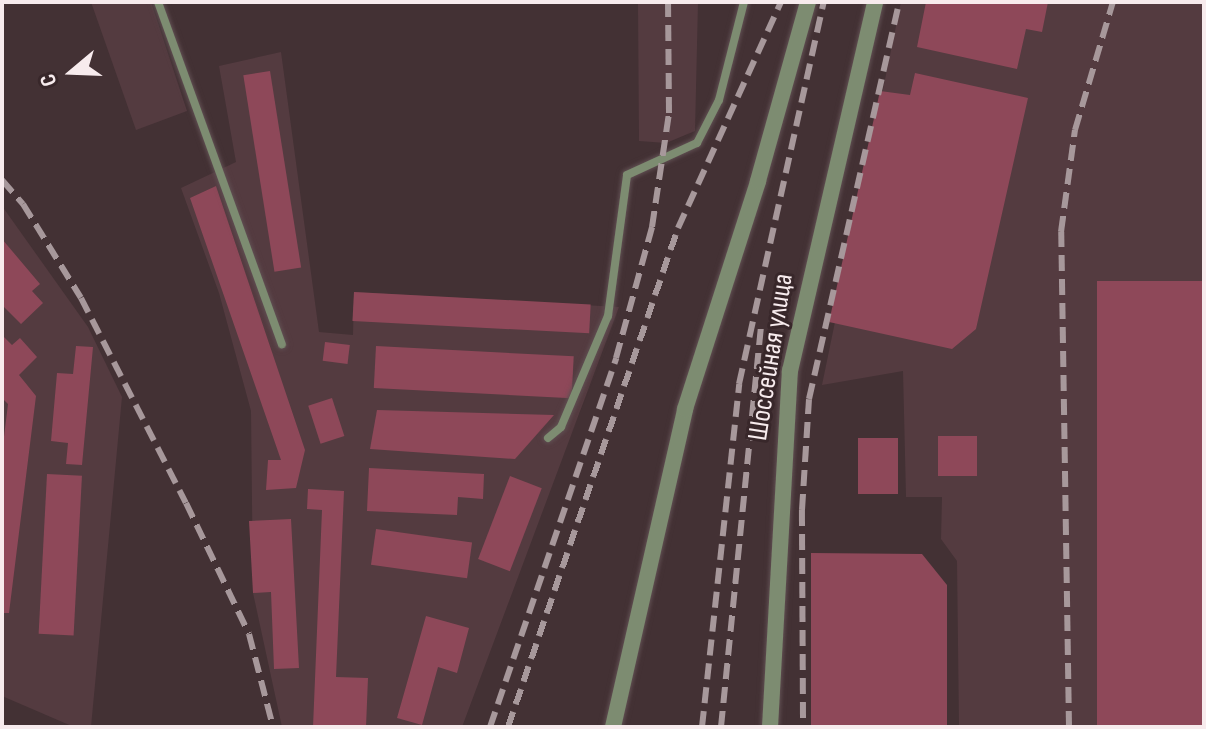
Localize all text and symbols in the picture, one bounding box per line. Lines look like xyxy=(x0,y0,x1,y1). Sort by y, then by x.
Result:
north arrow xyxy=(32,32,112,112)
text: С xyxy=(34,70,63,90)
street label: Шоссейная улица xyxy=(741,271,801,443)

